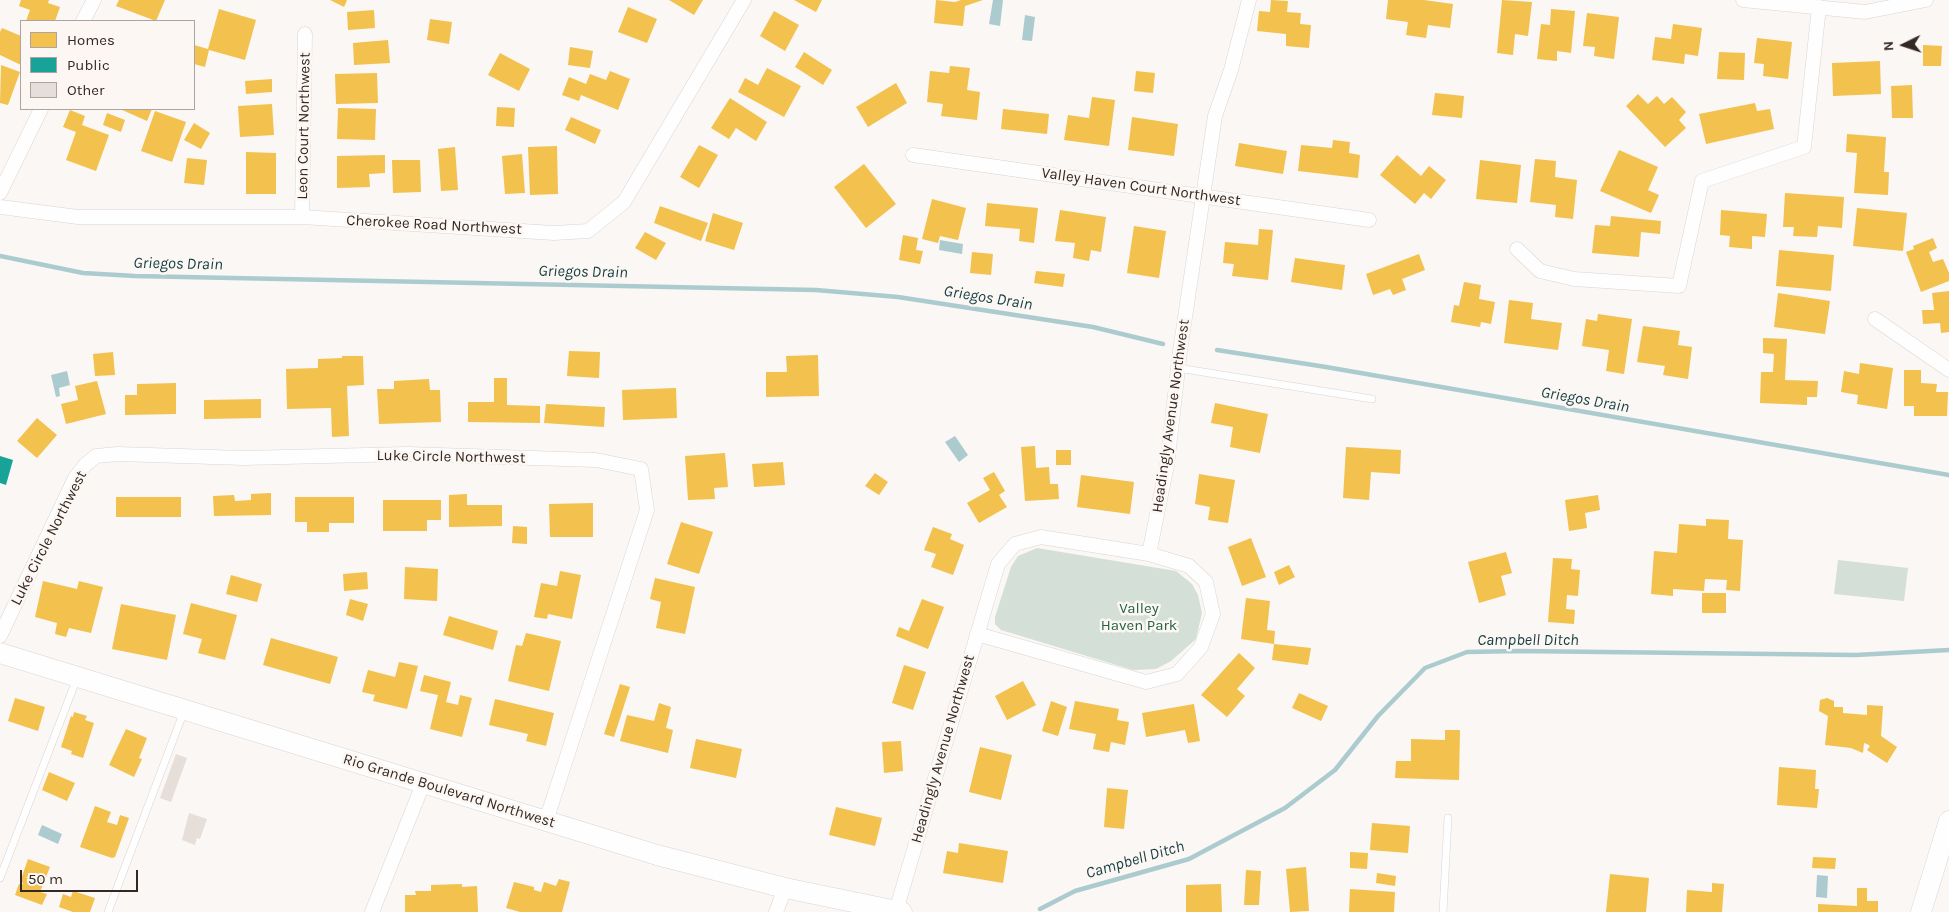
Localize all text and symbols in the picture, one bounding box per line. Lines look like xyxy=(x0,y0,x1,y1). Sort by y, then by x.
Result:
legend xyxy=(20,20,195,110)
north arrow xyxy=(1879,20,1929,70)
text: Homes xyxy=(67,31,115,49)
text: N xyxy=(1880,40,1897,52)
street label: Leon Court Northwest xyxy=(294,52,314,200)
text: Public xyxy=(67,56,110,74)
text: Other xyxy=(67,81,105,99)
street label: Valley Haven Court Northwest xyxy=(1040,164,1242,210)
street label: Cherokee Road Northwest xyxy=(346,211,522,239)
water label: Griegos Drain xyxy=(133,254,223,274)
water label: Griegos Drain xyxy=(538,262,628,282)
water label: Griegos Drain xyxy=(942,282,1034,314)
street label: Headingly Avenue Northwest xyxy=(1149,318,1193,514)
water label: Griegos Drain xyxy=(1539,383,1631,417)
street label: Luke Circle Northwest xyxy=(376,447,526,467)
street label: Luke Circle Northwest xyxy=(7,468,91,608)
park label: Valley Haven Park xyxy=(1101,600,1177,635)
water label: Campbell Ditch xyxy=(1477,630,1579,650)
street label: Headingly Avenue Northwest xyxy=(907,653,979,845)
street label: Rio Grande Boulevard Northwest xyxy=(341,750,557,832)
water label: Campbell Ditch xyxy=(1084,837,1186,883)
scale bar xyxy=(22,860,140,892)
text: 50 m xyxy=(28,870,63,888)

